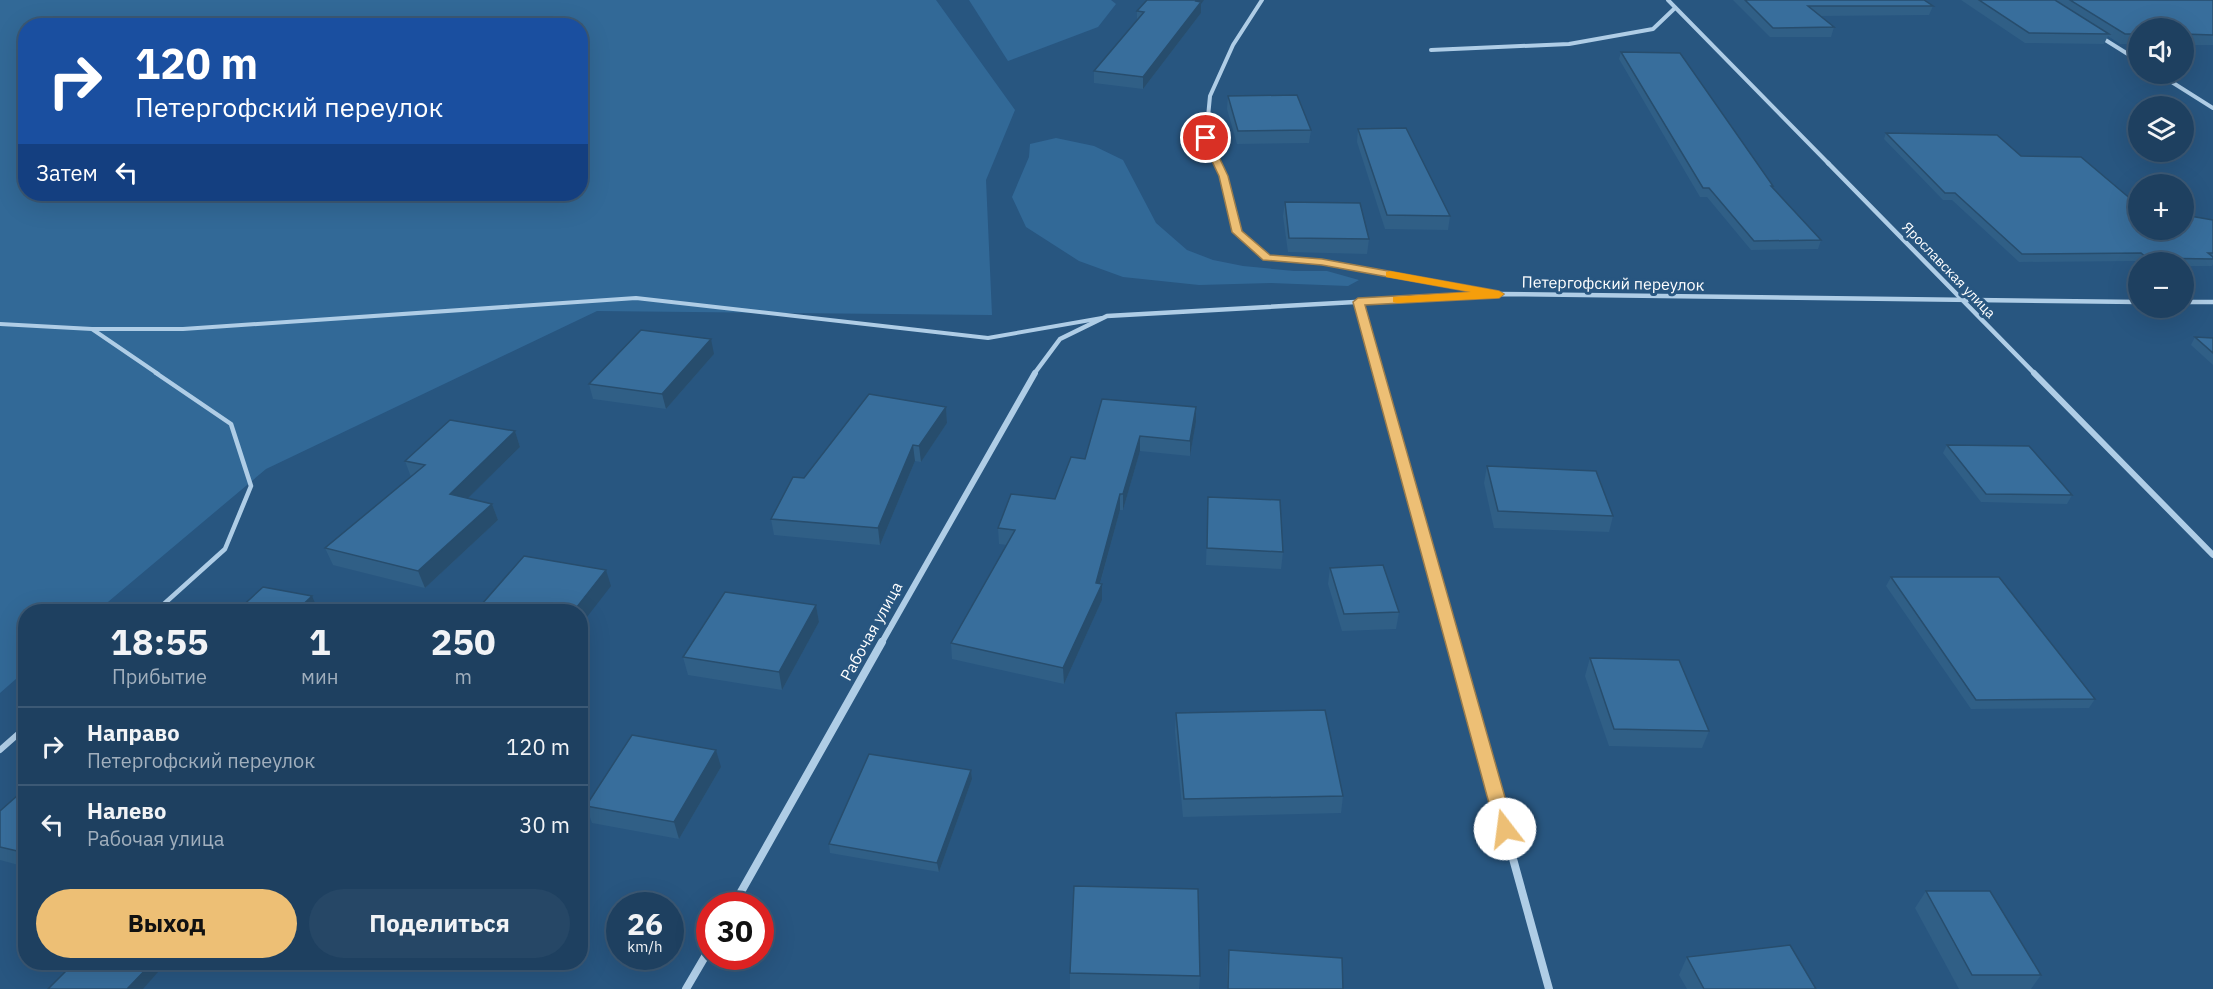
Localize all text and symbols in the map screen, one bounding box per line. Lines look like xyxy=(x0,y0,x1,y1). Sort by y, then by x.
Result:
map controls xyxy=(2128,18,2194,318)
button: sound xyxy=(2128,18,2194,84)
text: 120 m xyxy=(135,36,258,91)
icon: right xyxy=(36,42,114,120)
text: Петергофский переулок xyxy=(135,89,443,124)
button: layers xyxy=(2128,96,2194,162)
pin xyxy=(1180,112,1231,163)
icon: arrive xyxy=(1189,121,1222,154)
icon: left xyxy=(110,156,143,189)
text: Затем xyxy=(36,158,98,187)
button: + xyxy=(2128,174,2194,240)
street label: Ярославская улица xyxy=(1898,218,2000,322)
button: − xyxy=(2128,252,2194,318)
street label: Петергофский переулок xyxy=(1522,271,1705,295)
street label: Рабочая улица xyxy=(836,578,907,684)
text: 18:55 xyxy=(110,618,209,665)
text: 1 xyxy=(309,618,331,665)
text: 250 xyxy=(431,618,496,665)
text: Прибытие xyxy=(112,663,207,690)
text: мин xyxy=(301,663,338,690)
text: m xyxy=(454,663,472,690)
text: Направо xyxy=(87,718,180,747)
icon: right xyxy=(36,730,69,763)
text: 120 m xyxy=(506,732,570,761)
text: Петергофский переулок xyxy=(87,747,315,774)
text: Налево xyxy=(87,796,166,825)
position arrow xyxy=(1473,797,1537,861)
icon: left xyxy=(36,808,69,841)
text: 30 m xyxy=(519,810,570,839)
text: Рабочая улица xyxy=(87,825,224,852)
button: Выход xyxy=(36,889,297,958)
button: Поделиться xyxy=(309,889,570,958)
speed limit sign: 30 xyxy=(696,892,774,970)
text: 26 xyxy=(627,904,663,943)
text: km/h xyxy=(627,937,663,956)

